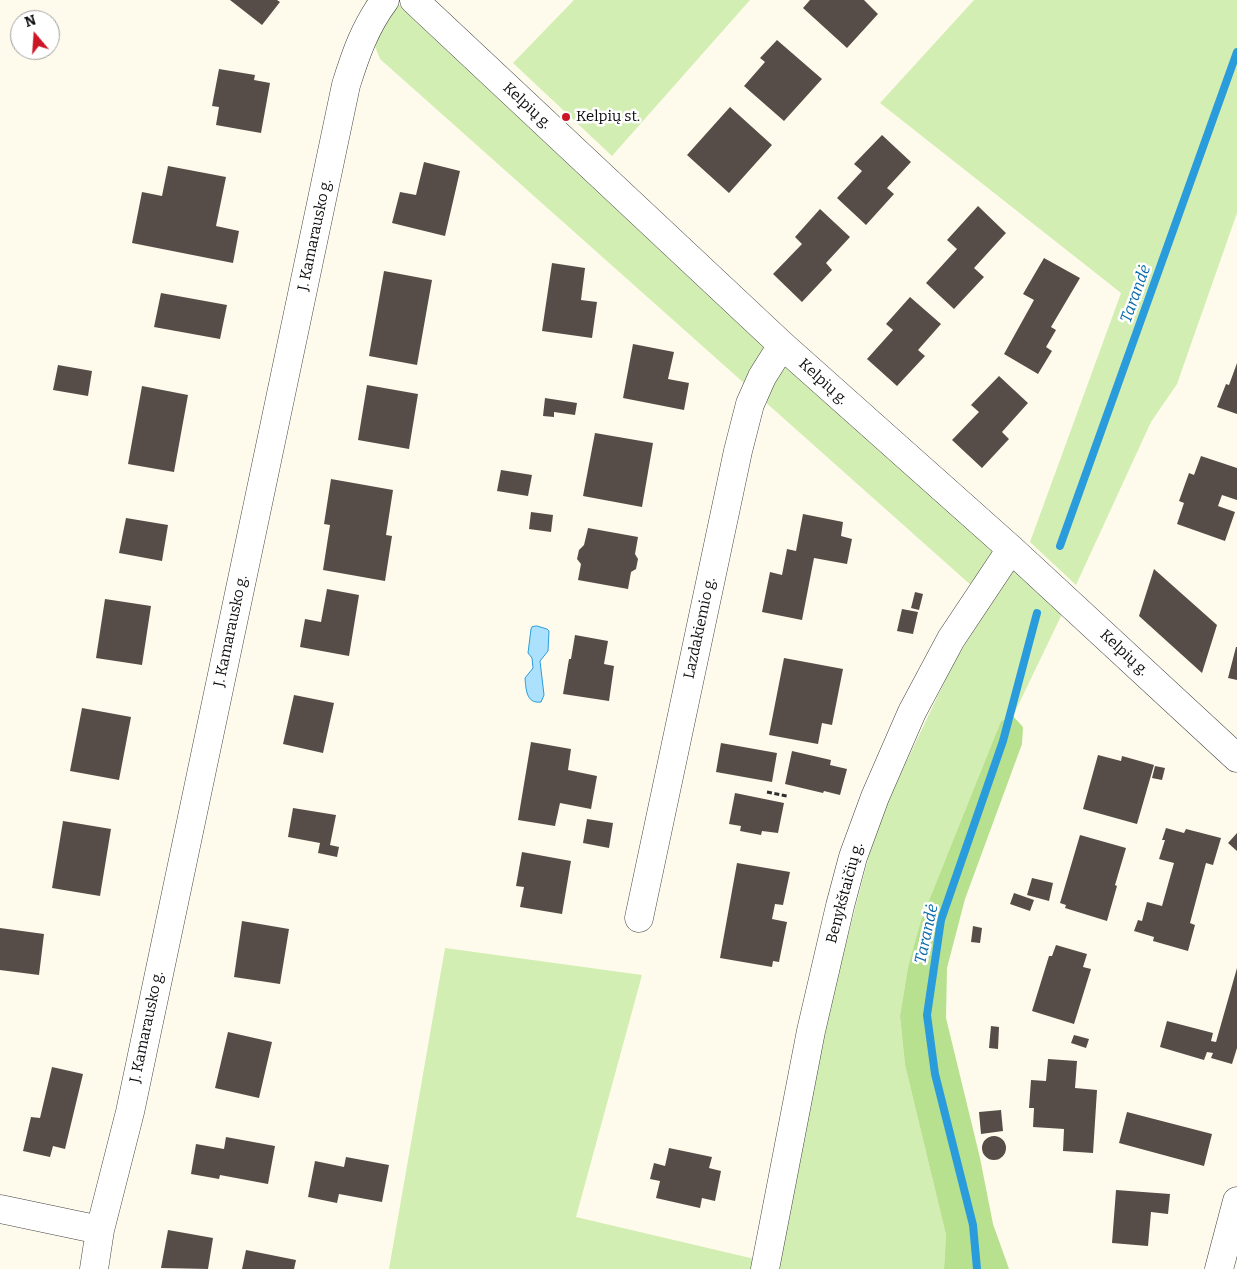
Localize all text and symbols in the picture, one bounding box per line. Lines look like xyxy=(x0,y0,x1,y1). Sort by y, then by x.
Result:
north arrow xyxy=(10,10,60,60)
text: N xyxy=(23,11,38,31)
street label: Kelpių g. xyxy=(499,79,555,133)
place label: Kelpių st. xyxy=(576,108,640,126)
marker: Kelpių st. xyxy=(560,111,572,123)
street label: J. Kamarausko g. xyxy=(294,177,336,293)
water label: Tarandė xyxy=(1117,262,1155,326)
street label: Kelpių g. xyxy=(795,355,851,409)
street label: J. Kamarausko g. xyxy=(210,573,252,689)
street label: Lazdakiemio g. xyxy=(680,576,720,680)
street label: Kelpių g. xyxy=(1096,626,1152,680)
street label: Benykštaičių g. xyxy=(823,841,867,945)
water label: Tarandė xyxy=(911,903,943,965)
street label: J. Kamarausko g. xyxy=(126,969,168,1085)

